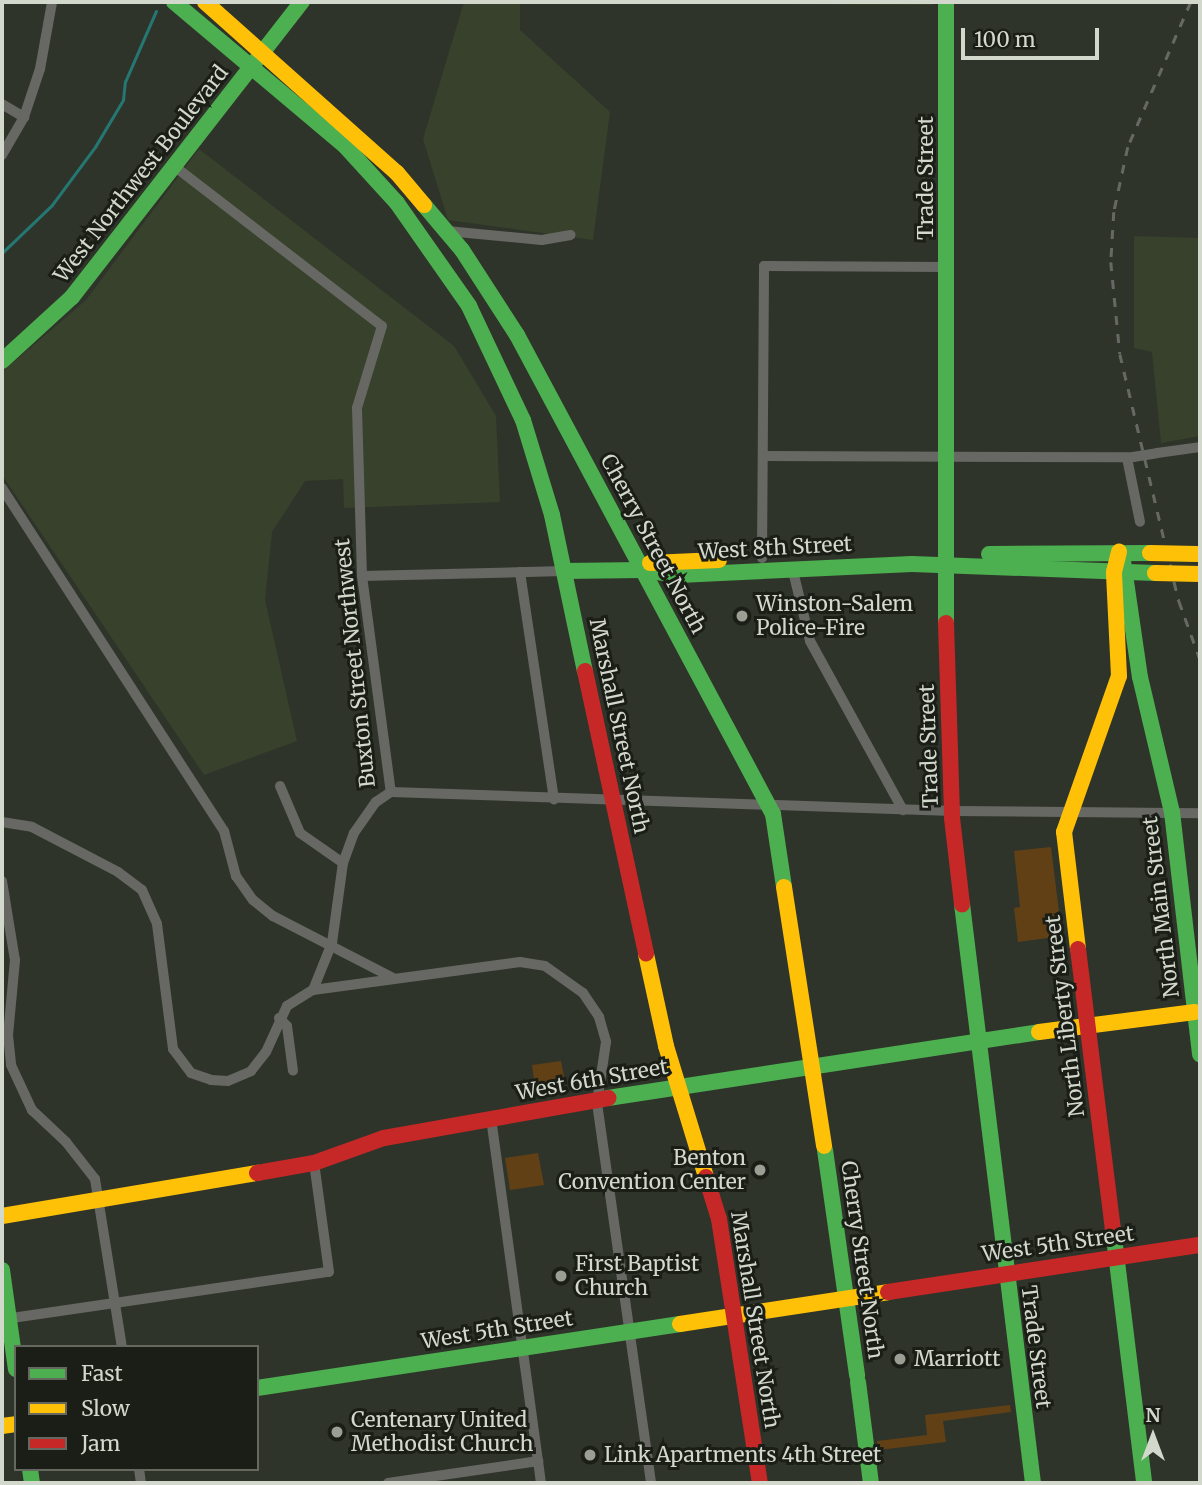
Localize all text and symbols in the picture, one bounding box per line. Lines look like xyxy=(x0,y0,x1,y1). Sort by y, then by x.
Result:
scale bar xyxy=(964,14,1102,58)
text: 100 m xyxy=(974,26,1036,53)
street label: West Northwest Boulevard xyxy=(49,61,233,287)
street label: Trade Street xyxy=(913,116,939,240)
street label: Cherry Street North xyxy=(595,450,711,638)
street label: West 8th Street xyxy=(697,531,853,565)
street label: Buxton Street Northwest xyxy=(329,537,381,789)
place label: Winston-Salem Police-Fire xyxy=(756,591,913,641)
marker: Winston-Salem Police-Fire xyxy=(734,608,750,624)
street label: Marshall Street North xyxy=(584,616,654,836)
street label: Trade Street xyxy=(914,684,944,808)
street label: North Main Street xyxy=(1137,815,1185,999)
street label: North Liberty Street xyxy=(1040,914,1090,1118)
street label: West 6th Street xyxy=(514,1054,670,1106)
place label: Benton Convention Center xyxy=(558,1145,746,1195)
street label: Cherry Street North xyxy=(836,1159,888,1361)
marker: Benton Convention Center xyxy=(752,1162,768,1178)
street label: Marshall Street North xyxy=(725,1210,785,1430)
street label: West 5th Street xyxy=(980,1221,1136,1267)
place label: First Baptist Church xyxy=(575,1251,699,1301)
marker: First Baptist Church xyxy=(553,1268,569,1284)
street label: Trade Street xyxy=(1016,1284,1056,1410)
street label: West 5th Street xyxy=(419,1306,575,1354)
legend xyxy=(14,1345,259,1471)
place label: Marriott xyxy=(914,1346,1001,1372)
marker: Marriott xyxy=(892,1351,908,1367)
text: Fast xyxy=(81,1360,123,1387)
text: Slow xyxy=(81,1395,130,1422)
north arrow xyxy=(1118,1401,1188,1471)
text: N xyxy=(1145,1403,1161,1427)
place label: Centenary United Methodist Church xyxy=(351,1407,533,1457)
marker: Centenary United Methodist Church xyxy=(329,1424,345,1440)
text: Jam xyxy=(81,1430,120,1457)
place label: Link Apartments 4th Street xyxy=(604,1442,881,1468)
marker: Link Apartments 4th Street xyxy=(582,1447,598,1463)

